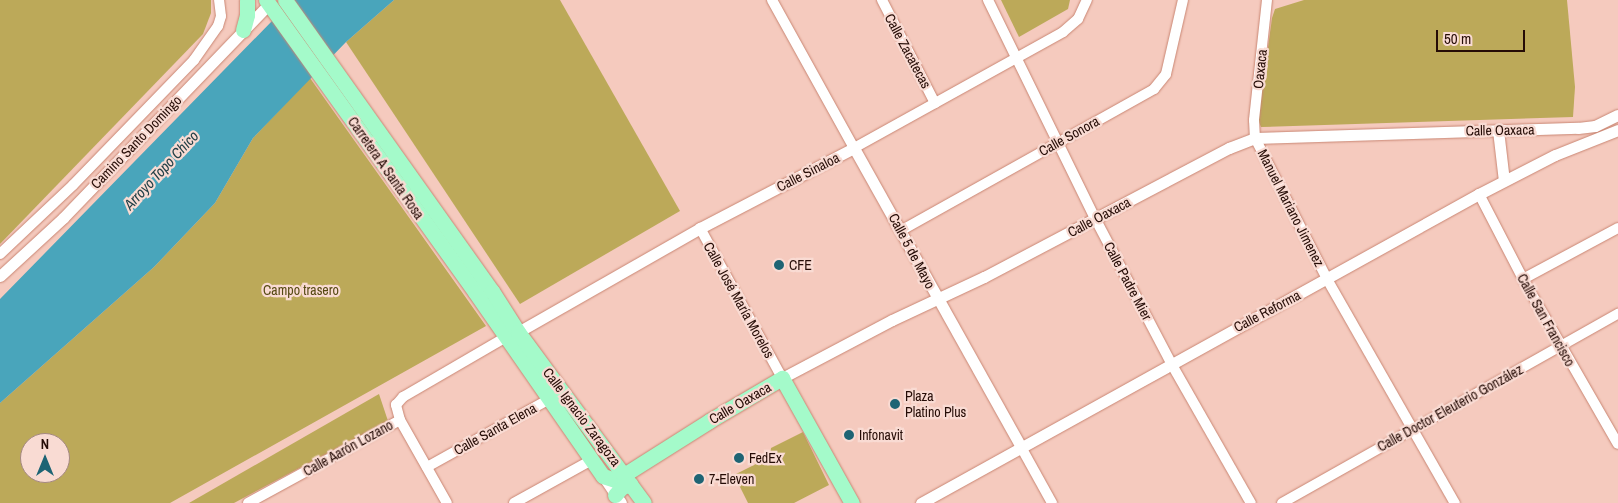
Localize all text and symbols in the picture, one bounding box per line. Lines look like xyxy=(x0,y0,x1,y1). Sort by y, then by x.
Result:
street label: Calle Zacatecas xyxy=(881,11,935,91)
scale bar xyxy=(1438,20,1527,52)
text: 50 m xyxy=(1444,28,1471,49)
street label: Oaxaca xyxy=(1250,48,1270,90)
street label: Camino Santo Domingo xyxy=(87,92,185,192)
street label: Carretera A Santa Rosa xyxy=(344,113,428,223)
street label: Calle Sonora xyxy=(1036,113,1102,159)
street label: Calle Oaxaca xyxy=(1465,121,1535,139)
water label: Arroyo Topo Chico xyxy=(120,127,202,213)
street label: Manuel Mariano Jimenez xyxy=(1254,146,1328,270)
street label: Calle Sinaloa xyxy=(774,149,842,195)
street label: Calle Oaxaca xyxy=(1065,193,1133,241)
street label: Calle 5 de Mayo xyxy=(885,210,939,292)
street label: Calle José María Morelos xyxy=(700,239,778,361)
street label: Calle Padre Mier xyxy=(1100,239,1156,323)
place label: CFE xyxy=(789,257,812,273)
marker: CFE xyxy=(773,259,785,271)
street label: Calle San Francisco xyxy=(1514,271,1578,369)
park label: Campo trasero xyxy=(263,282,339,298)
street label: Calle Reforma xyxy=(1231,286,1303,336)
street label: Calle Doctor Eleuterio González xyxy=(1374,361,1526,455)
street label: Calle Ignacio Zaragoza xyxy=(540,365,624,469)
street label: Calle Oaxaca xyxy=(706,378,774,428)
place label: Plaza Platino Plus xyxy=(905,388,966,421)
marker: Plaza Platino Plus xyxy=(889,398,901,410)
street label: Calle Santa Elena xyxy=(451,399,539,459)
street label: Calle Aarón Lozano xyxy=(300,416,396,480)
place label: Infonavit xyxy=(859,427,903,443)
marker: Infonavit xyxy=(843,429,855,441)
north arrow xyxy=(20,433,70,483)
text: N xyxy=(41,435,49,453)
place label: FedEx xyxy=(749,450,782,466)
marker: FedEx xyxy=(733,452,745,464)
place label: 7-Eleven xyxy=(709,471,754,487)
marker: 7-Eleven xyxy=(693,473,705,485)

